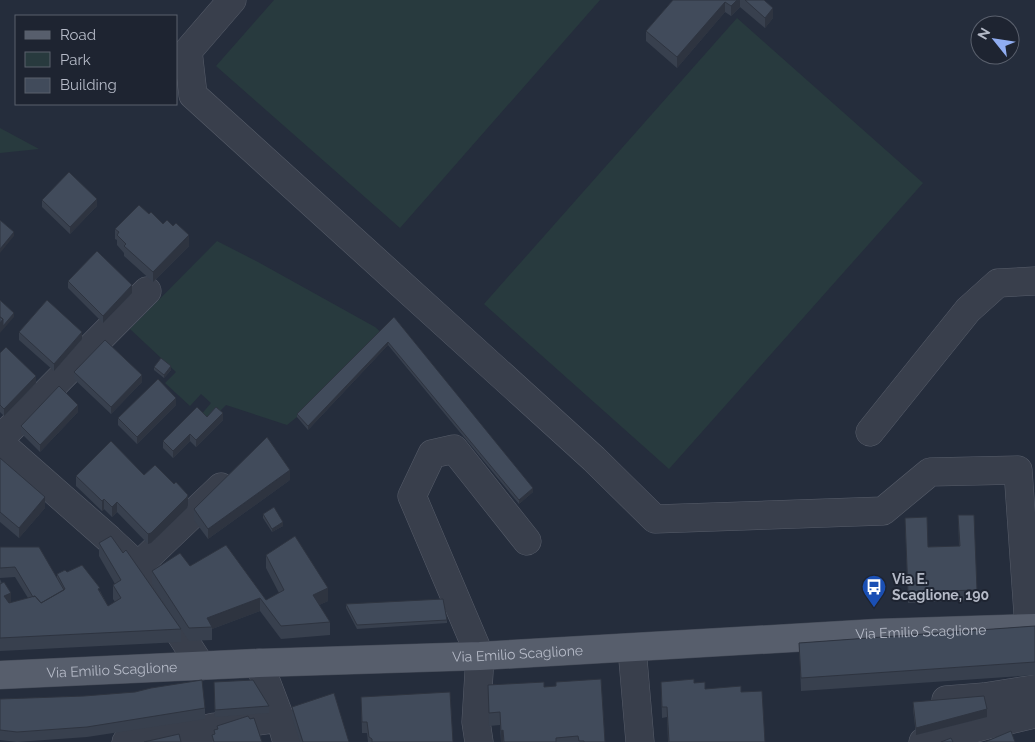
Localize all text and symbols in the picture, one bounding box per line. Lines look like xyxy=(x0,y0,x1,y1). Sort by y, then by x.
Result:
legend xyxy=(15,15,178,105)
north arrow xyxy=(970,15,1020,65)
text: N xyxy=(974,25,993,42)
text: Road xyxy=(60,26,96,44)
text: Park xyxy=(60,51,91,69)
text: Building xyxy=(60,76,117,94)
place label: Via E. Scaglione, 190 xyxy=(892,571,989,603)
bus stop icon: Via E. Scaglione, 190 xyxy=(861,574,887,608)
street label: Via Emilio Scaglione xyxy=(855,622,987,642)
street label: Via Emilio Scaglione xyxy=(452,642,583,665)
street label: Via Emilio Scaglione xyxy=(46,659,178,681)

